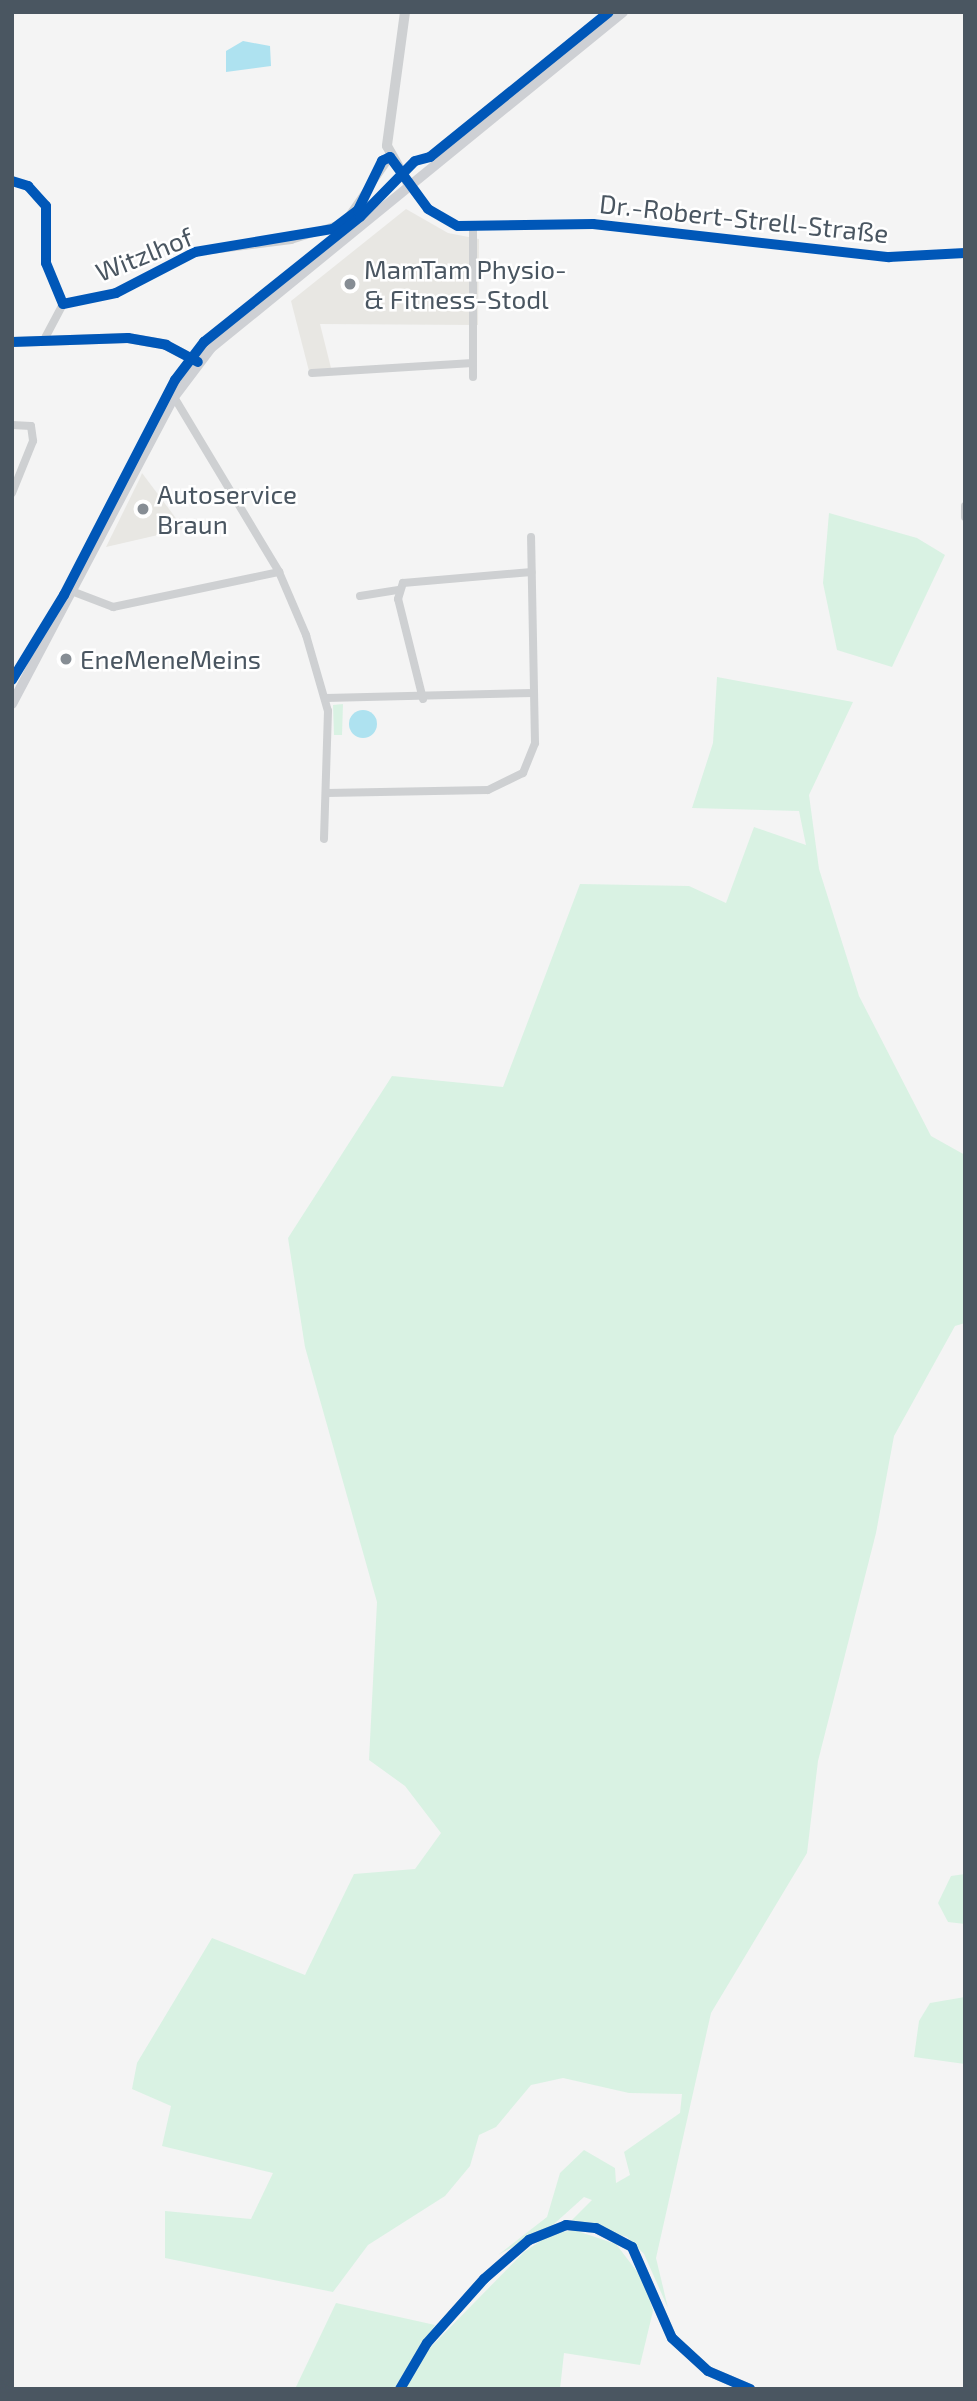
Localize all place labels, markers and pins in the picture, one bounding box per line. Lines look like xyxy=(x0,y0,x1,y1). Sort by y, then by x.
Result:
place label: MamTam Physio- & Fitness-Stodl xyxy=(364,253,567,314)
marker: MamTam Physio- & Fitness-Stodl xyxy=(342,276,358,292)
place label: Autoservice Braun xyxy=(157,478,297,540)
marker: Autoservice Braun xyxy=(135,501,151,517)
place label: EneMeneMeins xyxy=(80,643,261,675)
marker: EneMeneMeins xyxy=(58,651,74,667)

